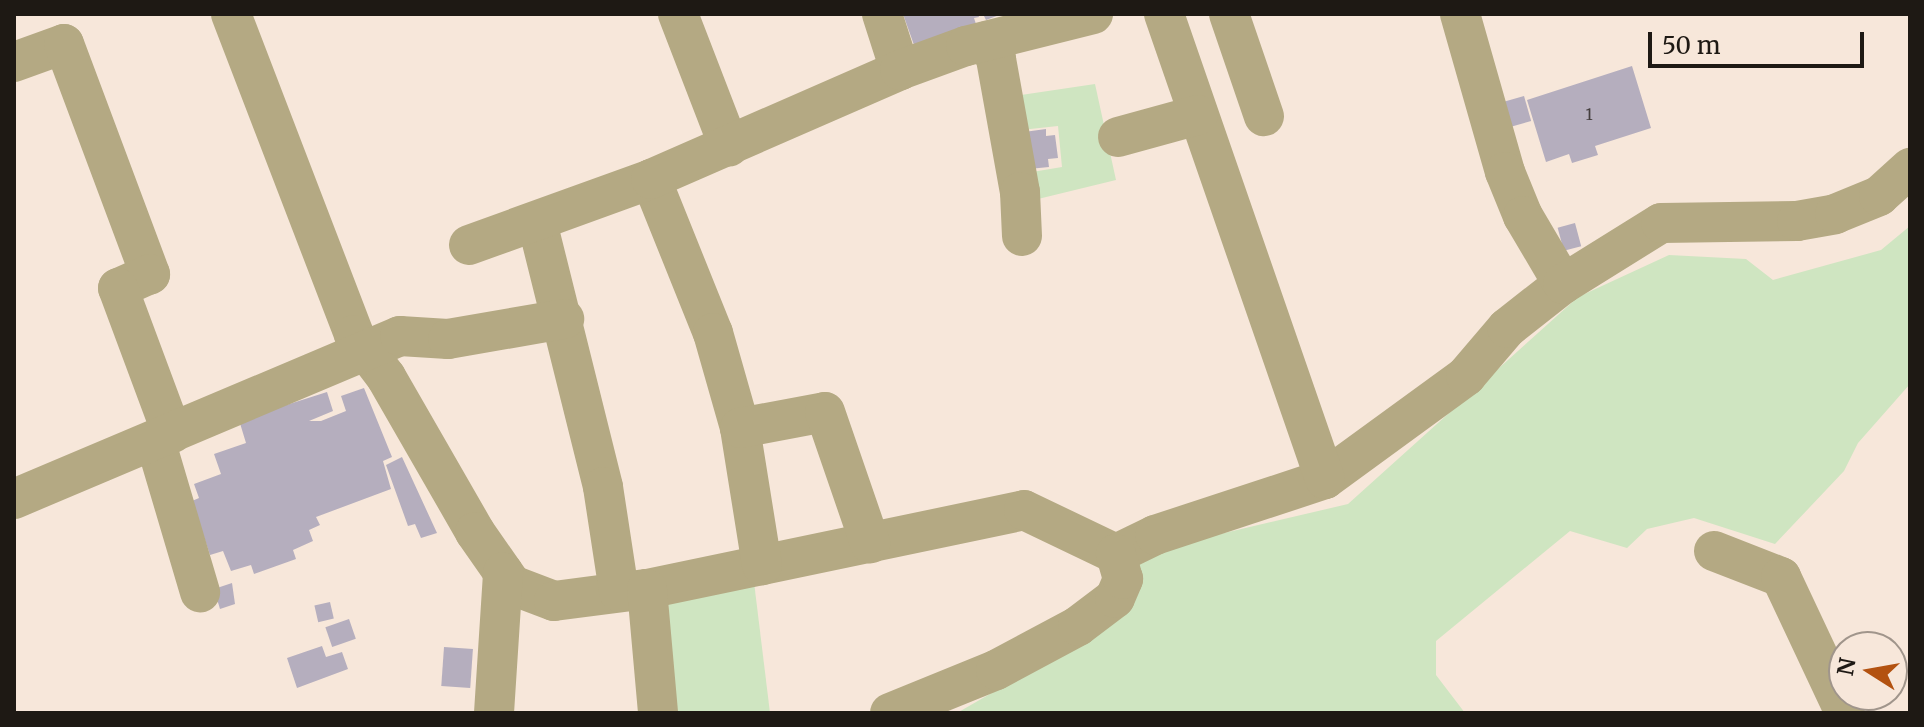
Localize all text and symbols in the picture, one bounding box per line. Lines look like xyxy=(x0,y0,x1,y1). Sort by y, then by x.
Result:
scale bar xyxy=(1652,16,1868,66)
text: 50 m xyxy=(1662,30,1721,61)
house number: 1 xyxy=(1585,104,1593,124)
north arrow xyxy=(1828,631,1908,711)
text: N xyxy=(1831,656,1862,678)

